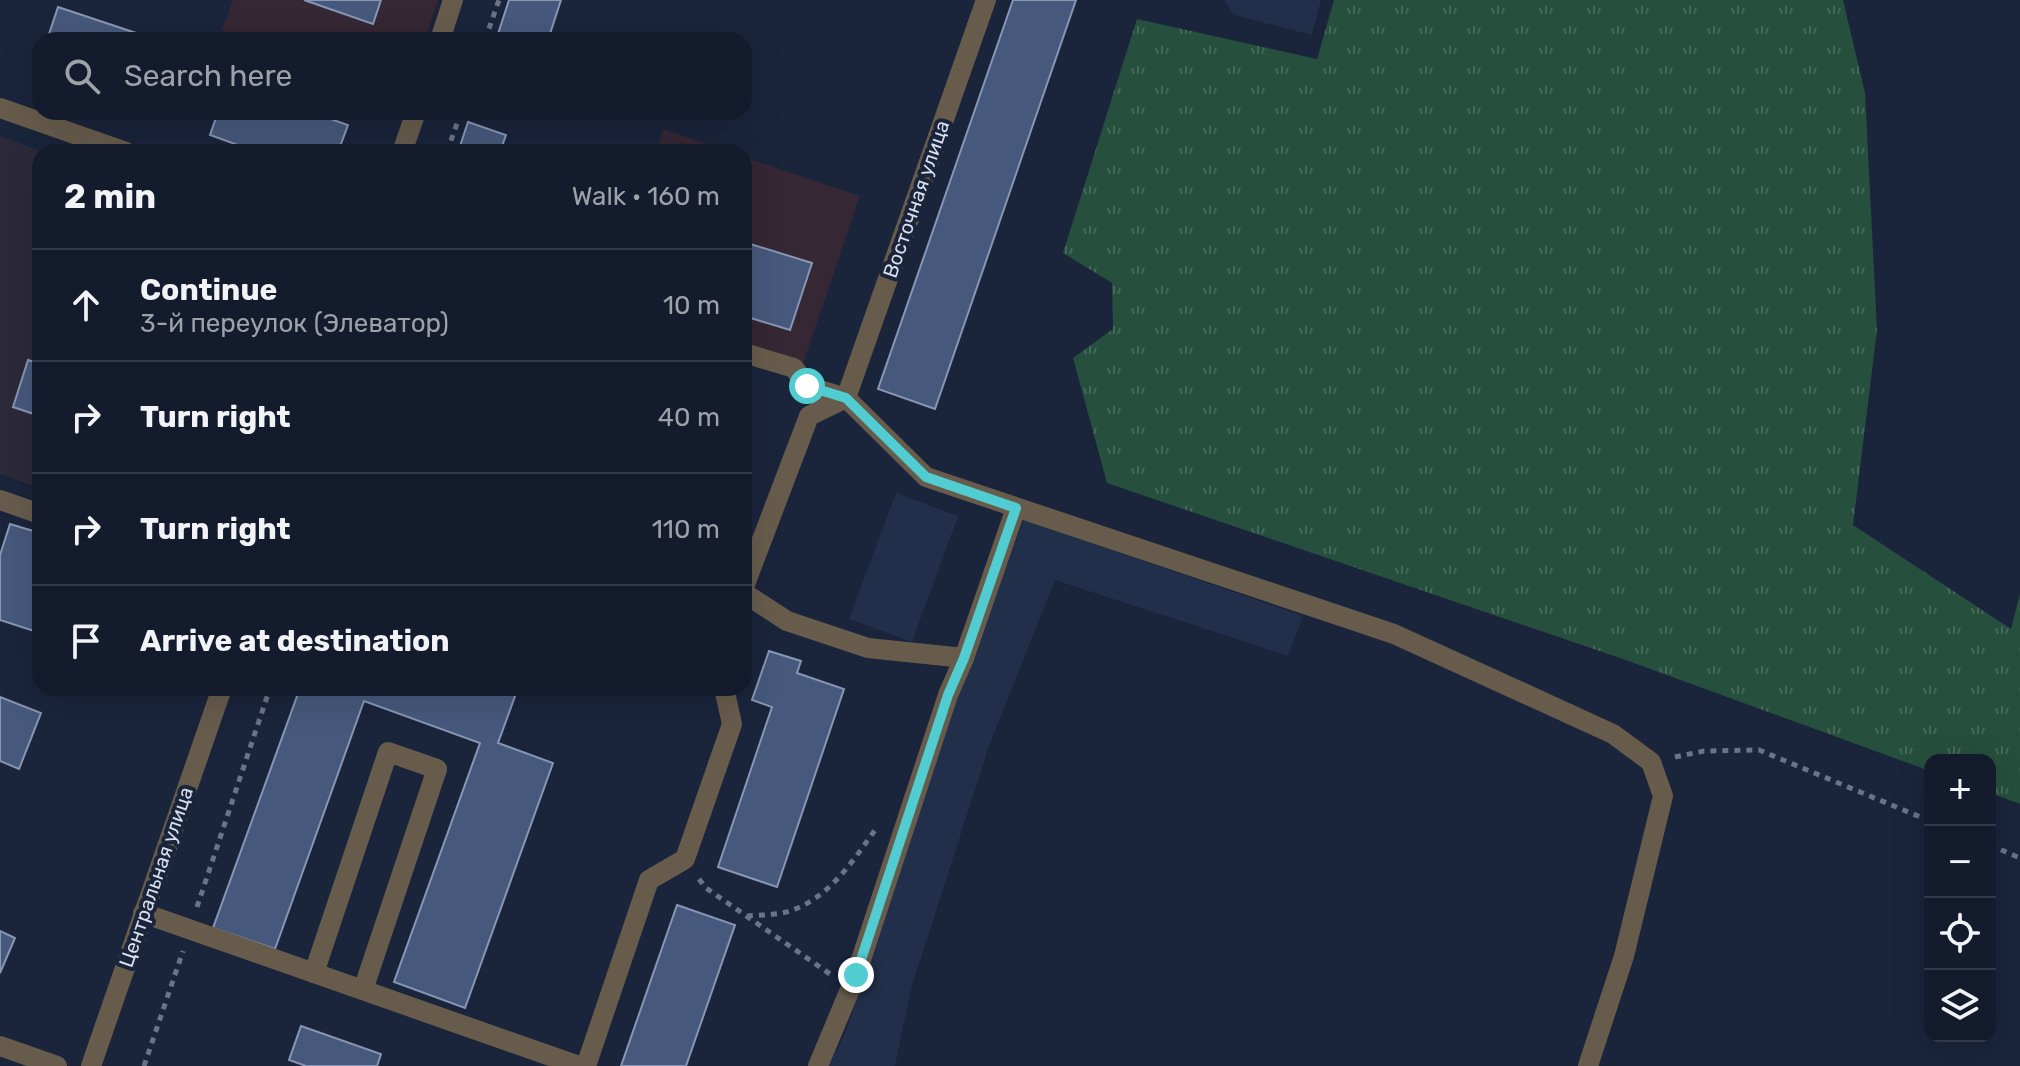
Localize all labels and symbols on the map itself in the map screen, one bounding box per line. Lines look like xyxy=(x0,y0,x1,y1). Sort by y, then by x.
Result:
street label: Восточная улица xyxy=(878,117,954,281)
route start xyxy=(789,368,825,404)
street label: Центральная улица xyxy=(114,784,198,970)
route end xyxy=(838,957,874,993)

